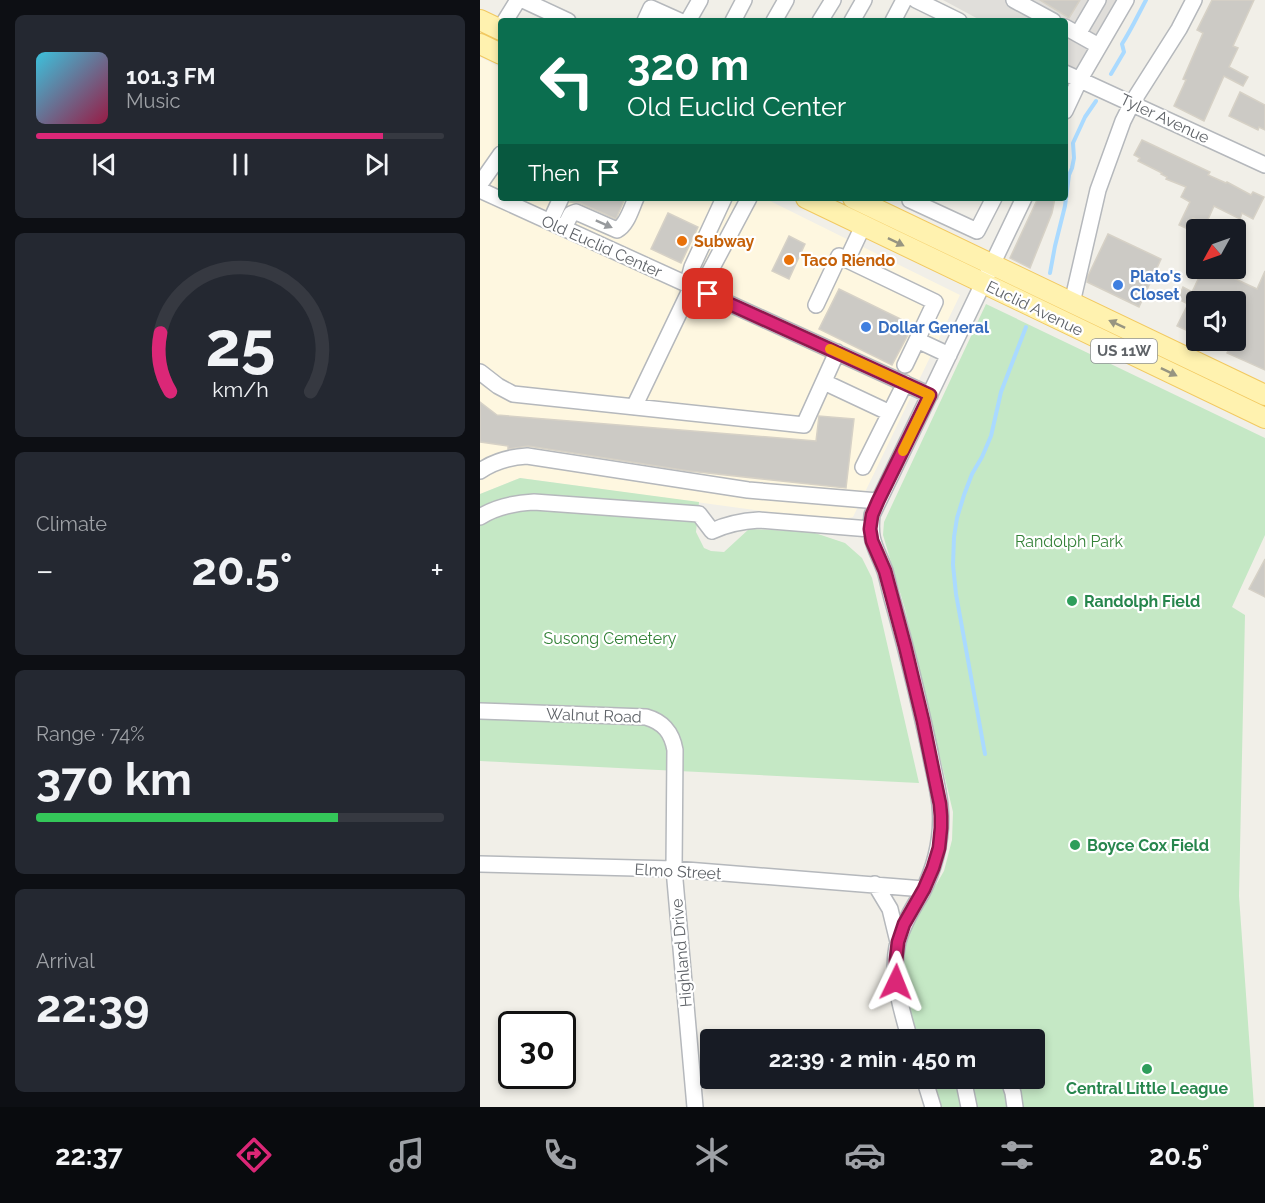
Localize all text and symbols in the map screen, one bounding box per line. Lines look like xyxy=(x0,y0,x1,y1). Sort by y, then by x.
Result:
text: 320 m xyxy=(627,41,749,90)
icon: left xyxy=(528,42,606,120)
text: 101.3 FM xyxy=(126,63,215,89)
text: Music xyxy=(126,89,180,113)
street label: Tyler Avenue xyxy=(1117,90,1212,147)
text: Old Euclid Center xyxy=(627,91,846,122)
icon: previous xyxy=(88,148,121,181)
icon: pause xyxy=(224,148,257,181)
icon: next xyxy=(360,148,393,181)
icon: arrive xyxy=(592,156,625,189)
text: Then xyxy=(528,160,580,186)
street label: Old Euclid Center xyxy=(539,211,665,282)
north arrow xyxy=(1186,219,1246,279)
map controls xyxy=(1186,219,1246,351)
one-way arrow xyxy=(595,220,613,229)
place label: Subway xyxy=(694,232,755,251)
marker: Subway xyxy=(675,234,689,248)
one-way arrow xyxy=(888,237,905,246)
place label: Taco Riendo xyxy=(801,251,895,270)
marker: Taco Riendo xyxy=(782,253,796,267)
place label: Plato's Closet xyxy=(1130,267,1181,304)
pin xyxy=(682,268,733,319)
icon: arrive xyxy=(691,277,724,310)
street label: Euclid Avenue xyxy=(983,277,1086,340)
marker: Plato's Closet xyxy=(1111,278,1125,292)
button: sound xyxy=(1186,291,1246,351)
text: 25 xyxy=(205,307,275,381)
place label: Dollar General xyxy=(878,318,990,337)
marker: Dollar General xyxy=(859,320,873,334)
one-way arrow xyxy=(1109,320,1126,329)
road number: US 11W xyxy=(1091,339,1157,363)
one-way arrow xyxy=(1160,368,1177,377)
text: km/h xyxy=(212,378,268,403)
text: Climate xyxy=(36,512,107,536)
park label: Randolph Park xyxy=(1015,532,1124,551)
text: 20.5° xyxy=(192,543,292,596)
text: − xyxy=(36,551,54,590)
text: + xyxy=(430,551,444,590)
place label: Randolph Field xyxy=(1084,592,1200,611)
marker: Randolph Field xyxy=(1065,594,1079,608)
park label: Susong Cemetery xyxy=(543,629,677,648)
street label: Walnut Road xyxy=(546,704,642,727)
text: Range · 74% xyxy=(36,722,144,746)
text: 370 km xyxy=(36,753,192,806)
place label: Boyce Cox Field xyxy=(1087,836,1209,855)
marker: Boyce Cox Field xyxy=(1068,838,1082,852)
street label: Elmo Street xyxy=(634,860,722,883)
street label: Highland Drive xyxy=(667,898,696,1008)
text: Arrival xyxy=(36,949,95,973)
position arrow xyxy=(864,950,928,1014)
text: 22:39 xyxy=(36,980,150,1033)
speed limit sign: 30 xyxy=(498,1011,576,1089)
text: 22:39 · 2 min · 450 m xyxy=(769,1046,976,1072)
marker: Central Little League xyxy=(1140,1062,1154,1076)
place label: Central Little League xyxy=(1066,1079,1228,1098)
icon: directions xyxy=(233,1134,275,1176)
icon: music xyxy=(386,1134,428,1176)
icon: phone xyxy=(539,1134,581,1176)
icon: climate xyxy=(691,1134,733,1176)
icon: car xyxy=(844,1134,886,1176)
icon: filters xyxy=(996,1134,1038,1176)
text: 22:37 xyxy=(55,1140,123,1171)
text: 20.5° xyxy=(1149,1140,1210,1171)

